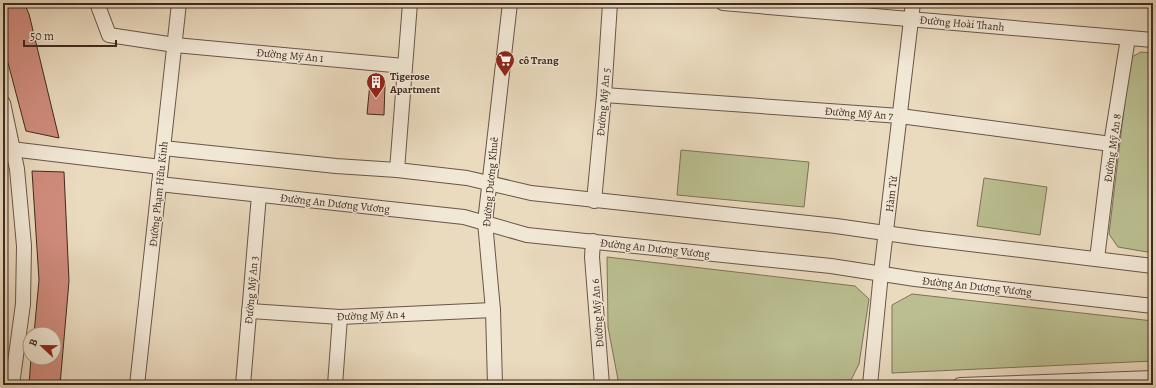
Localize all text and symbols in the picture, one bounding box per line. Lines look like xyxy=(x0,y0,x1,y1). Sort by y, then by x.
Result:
street label: Đường Hoài Thanh xyxy=(919,12,1005,35)
scale bar xyxy=(24,22,116,48)
text: 50 m xyxy=(30,28,54,44)
street label: Đường Mỹ An 1 xyxy=(256,45,325,66)
supermarket icon: cô Trang xyxy=(494,49,516,77)
place label: cô Trang xyxy=(519,53,559,68)
street label: Đường Mỹ An 5 xyxy=(593,67,614,137)
place label: Tigerose Apartment xyxy=(389,69,441,97)
building icon: Tigerose Apartment xyxy=(365,71,387,99)
street label: Đường Mỹ An 7 xyxy=(824,104,894,123)
street label: Đường Mỹ An 8 xyxy=(1100,113,1125,183)
street label: Đường Dương Khuê xyxy=(479,136,502,228)
street label: Đường Phạm Hữu Kính xyxy=(145,140,172,248)
street label: Hàm Tử xyxy=(882,175,901,213)
street label: Đường An Dương Vương xyxy=(279,190,391,217)
street label: Đường An Dương Vương xyxy=(599,235,711,262)
street label: Đường Mỹ An 3 xyxy=(241,255,262,325)
street label: Đường An Dương Vương xyxy=(921,273,1033,300)
street label: Đường Mỹ An 6 xyxy=(588,278,607,348)
street label: Đường Mỹ An 4 xyxy=(336,307,406,324)
north arrow xyxy=(22,326,62,366)
text: B xyxy=(25,336,41,348)

